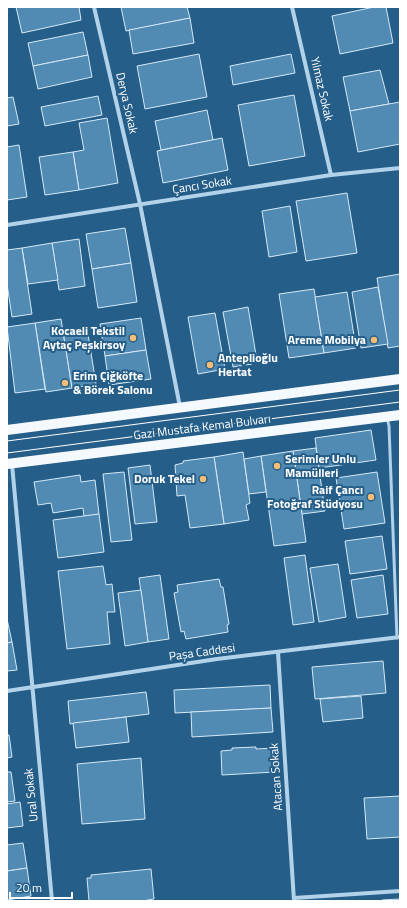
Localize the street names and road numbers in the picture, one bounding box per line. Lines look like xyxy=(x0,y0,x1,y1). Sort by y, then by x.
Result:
street label: Yılmaz Sokak xyxy=(306,55,339,123)
street label: Derya Sokak xyxy=(111,70,144,136)
street label: Çancı Sokak xyxy=(171,170,233,199)
street label: Gazi Mustafa Kemal Bulvarı xyxy=(132,409,272,444)
street label: Paşa Caddesi xyxy=(168,637,236,666)
street label: Atacan Sokak xyxy=(264,742,287,812)
street label: Ural Sokak xyxy=(18,767,43,823)

